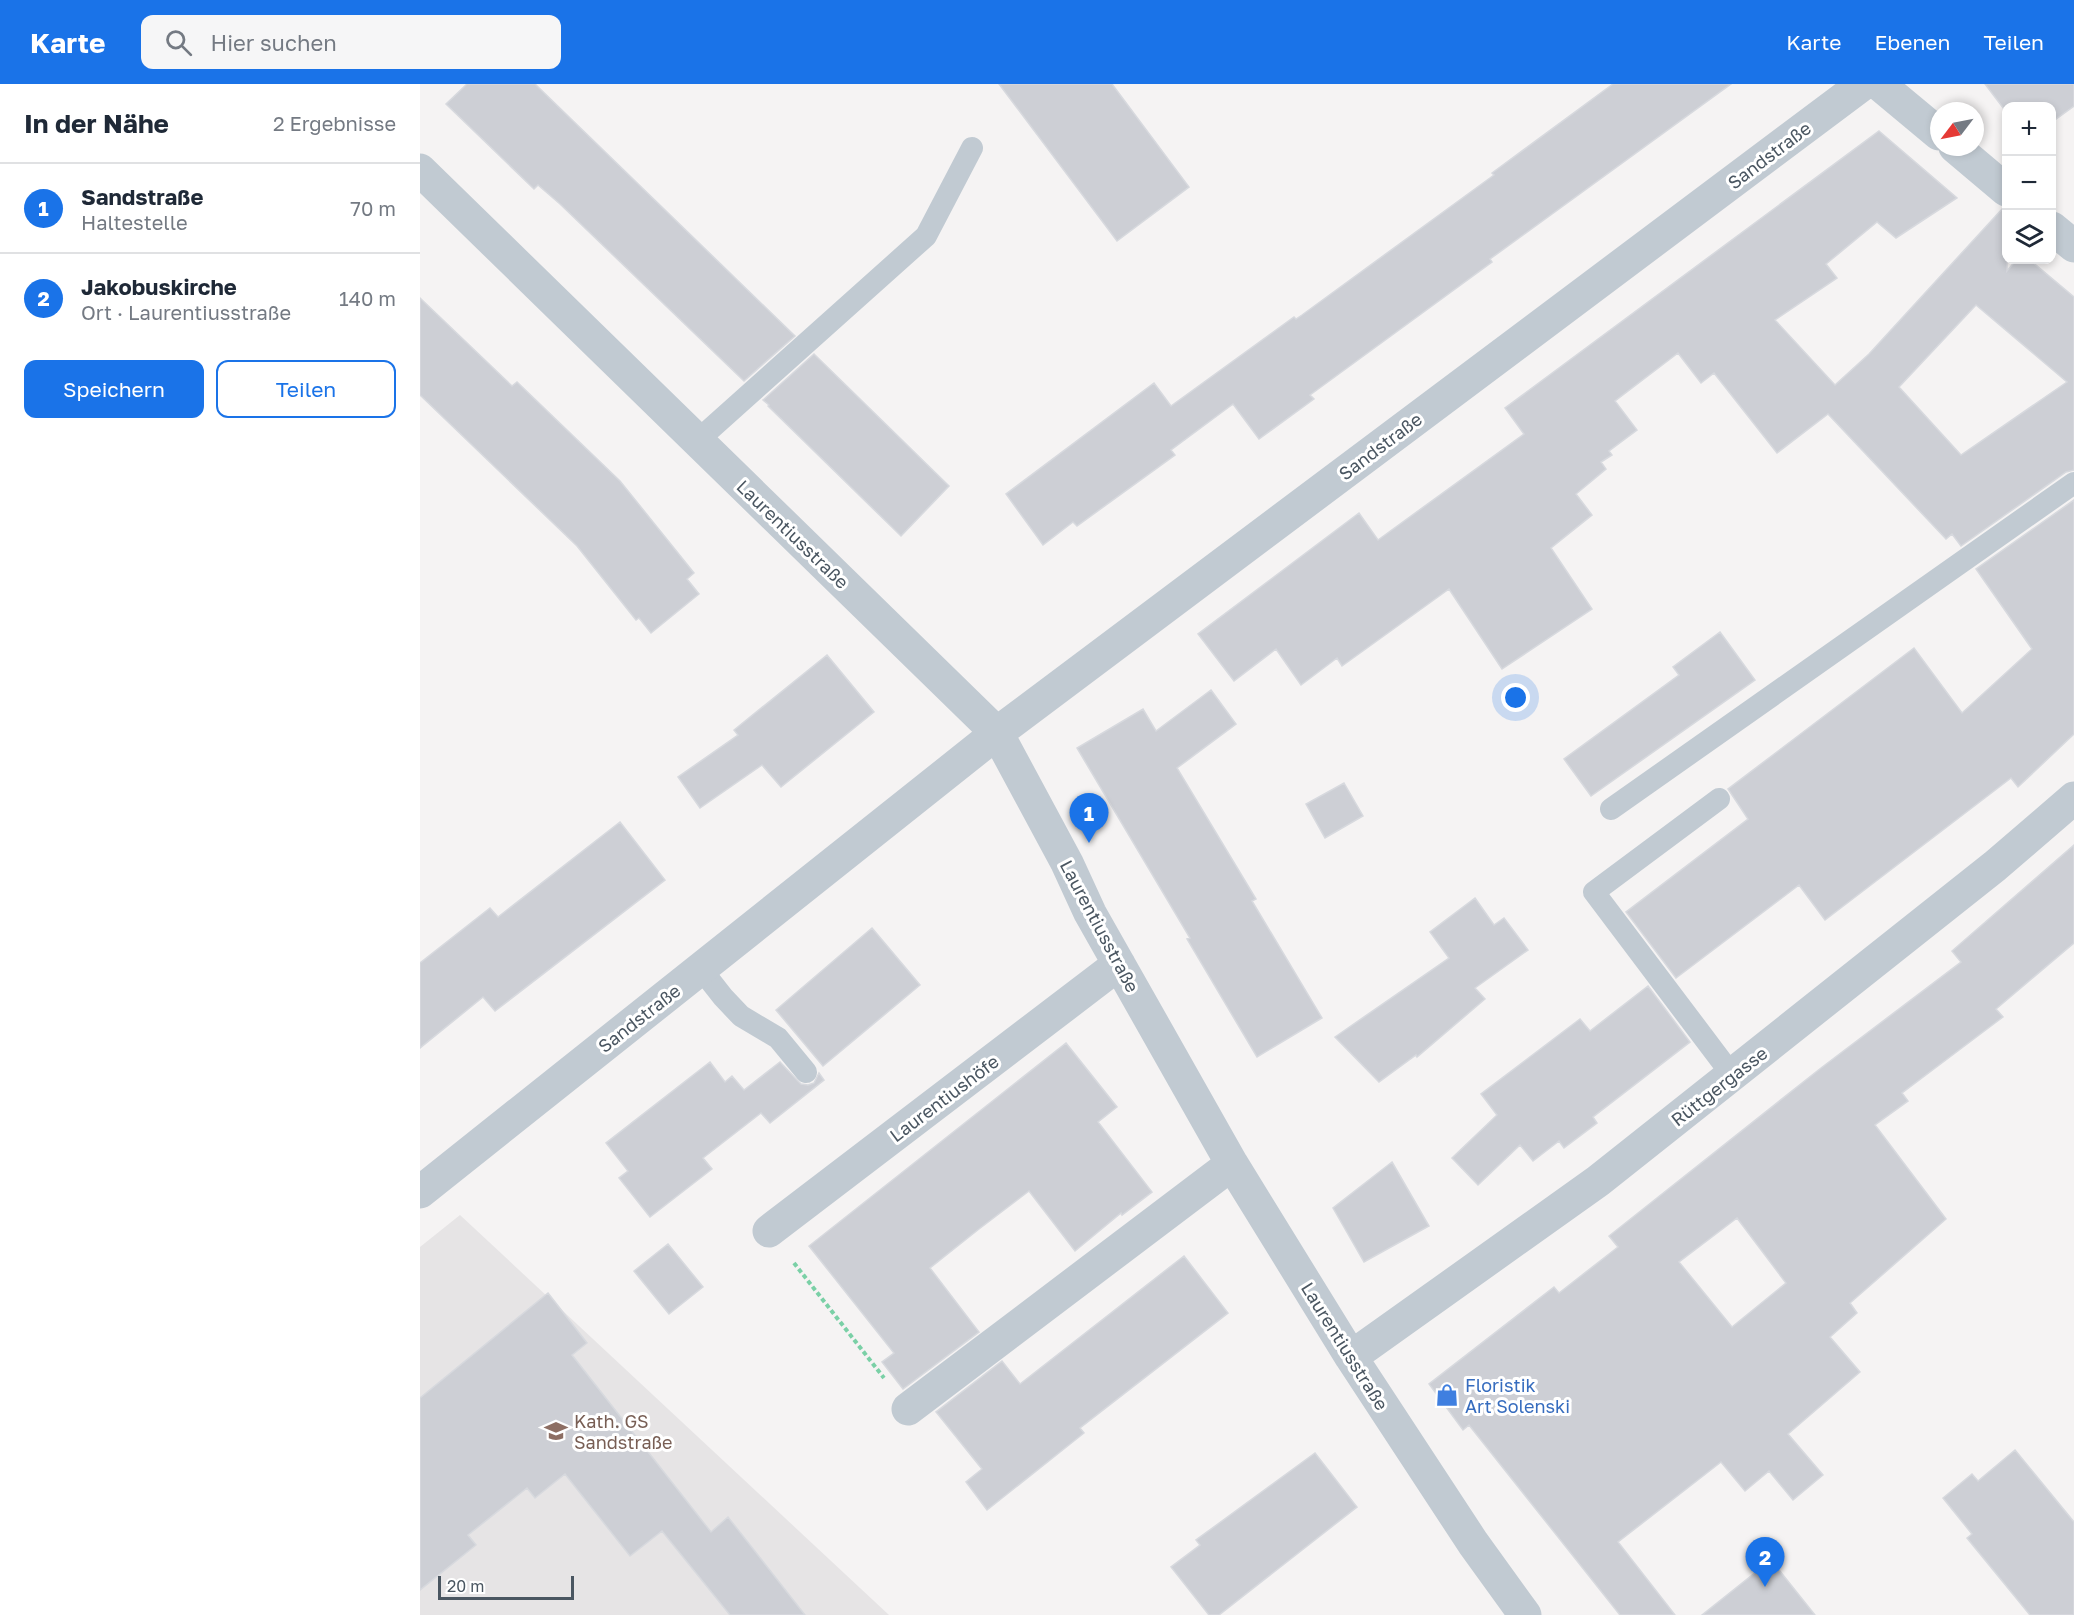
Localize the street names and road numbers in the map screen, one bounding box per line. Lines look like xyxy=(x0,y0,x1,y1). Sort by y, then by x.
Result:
street label: Sandstraße xyxy=(1723,117,1815,193)
street label: Sandstraße xyxy=(1334,408,1426,484)
street label: Laurentiusstraße xyxy=(733,475,853,593)
street label: Laurentiusstraße xyxy=(1056,856,1144,996)
street label: Sandstraße xyxy=(593,979,685,1057)
street label: Rüttgergasse xyxy=(1666,1042,1772,1130)
street label: Laurentiushöfe xyxy=(885,1050,1003,1146)
street label: Laurentiusstraße xyxy=(1297,1278,1393,1414)

